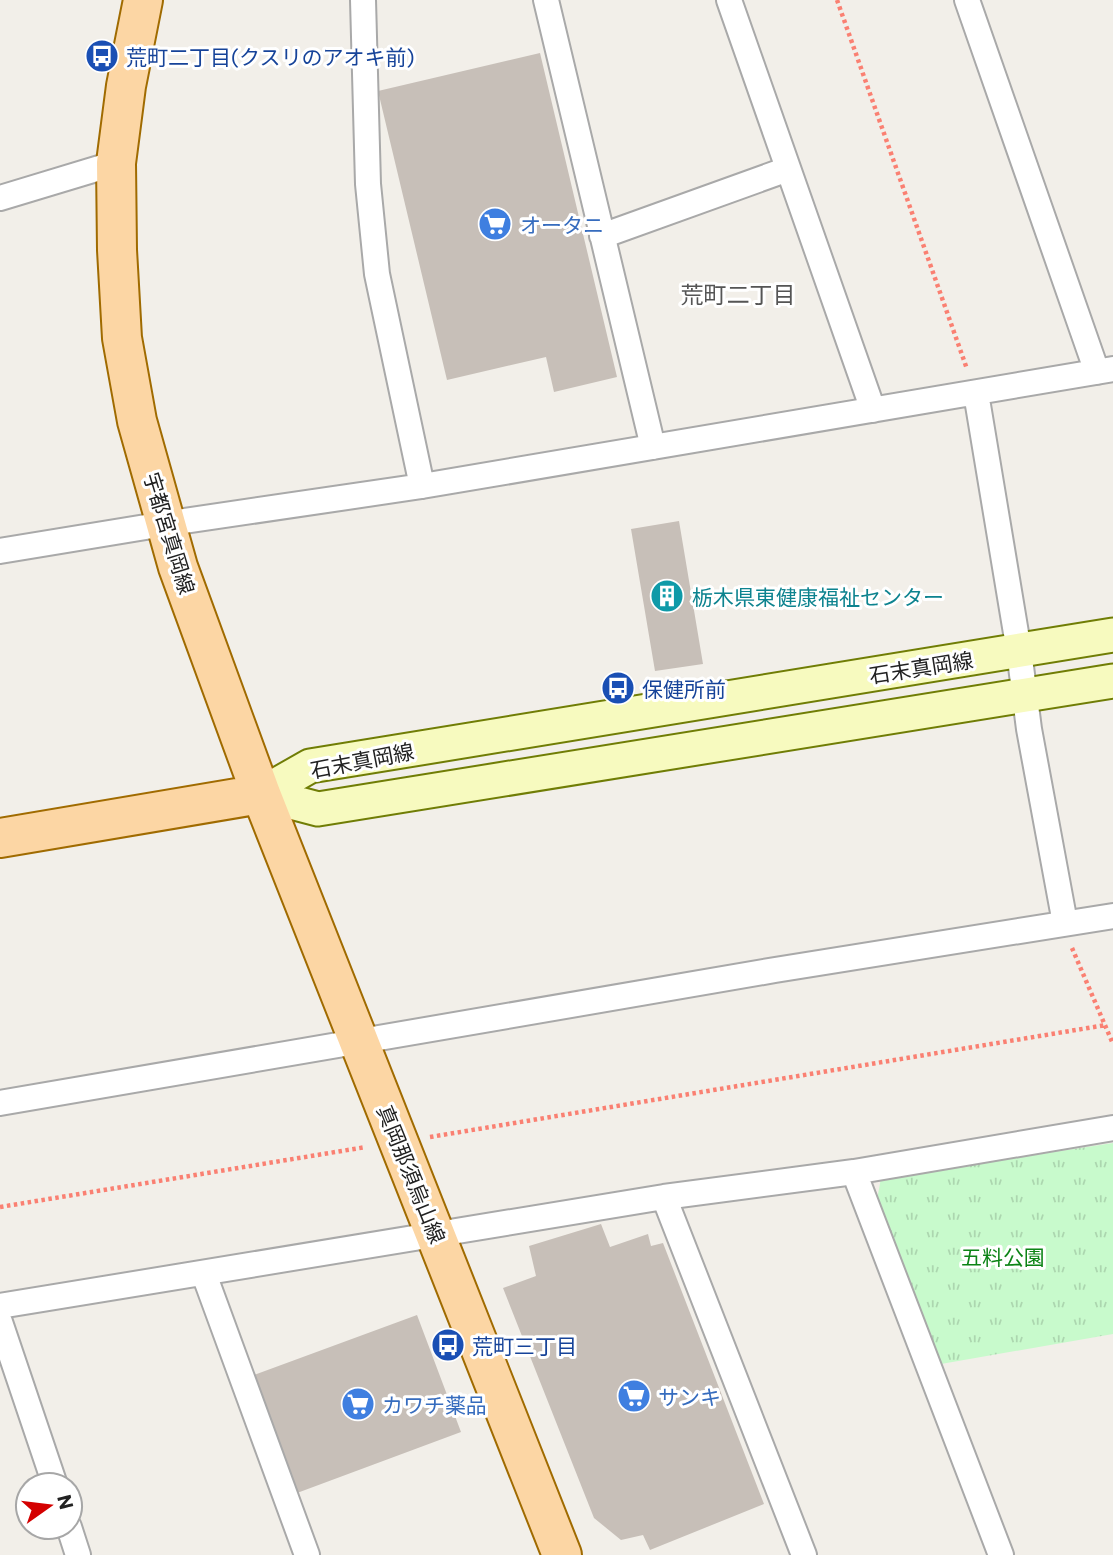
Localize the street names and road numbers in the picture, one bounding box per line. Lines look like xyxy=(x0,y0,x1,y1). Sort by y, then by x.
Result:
street label: 宇都宮真岡線 xyxy=(140,469,200,597)
street label: 石末真岡線 xyxy=(867,646,975,688)
street label: 石末真岡線 xyxy=(308,738,416,782)
street label: 真岡那須烏山線 xyxy=(373,1101,451,1247)

